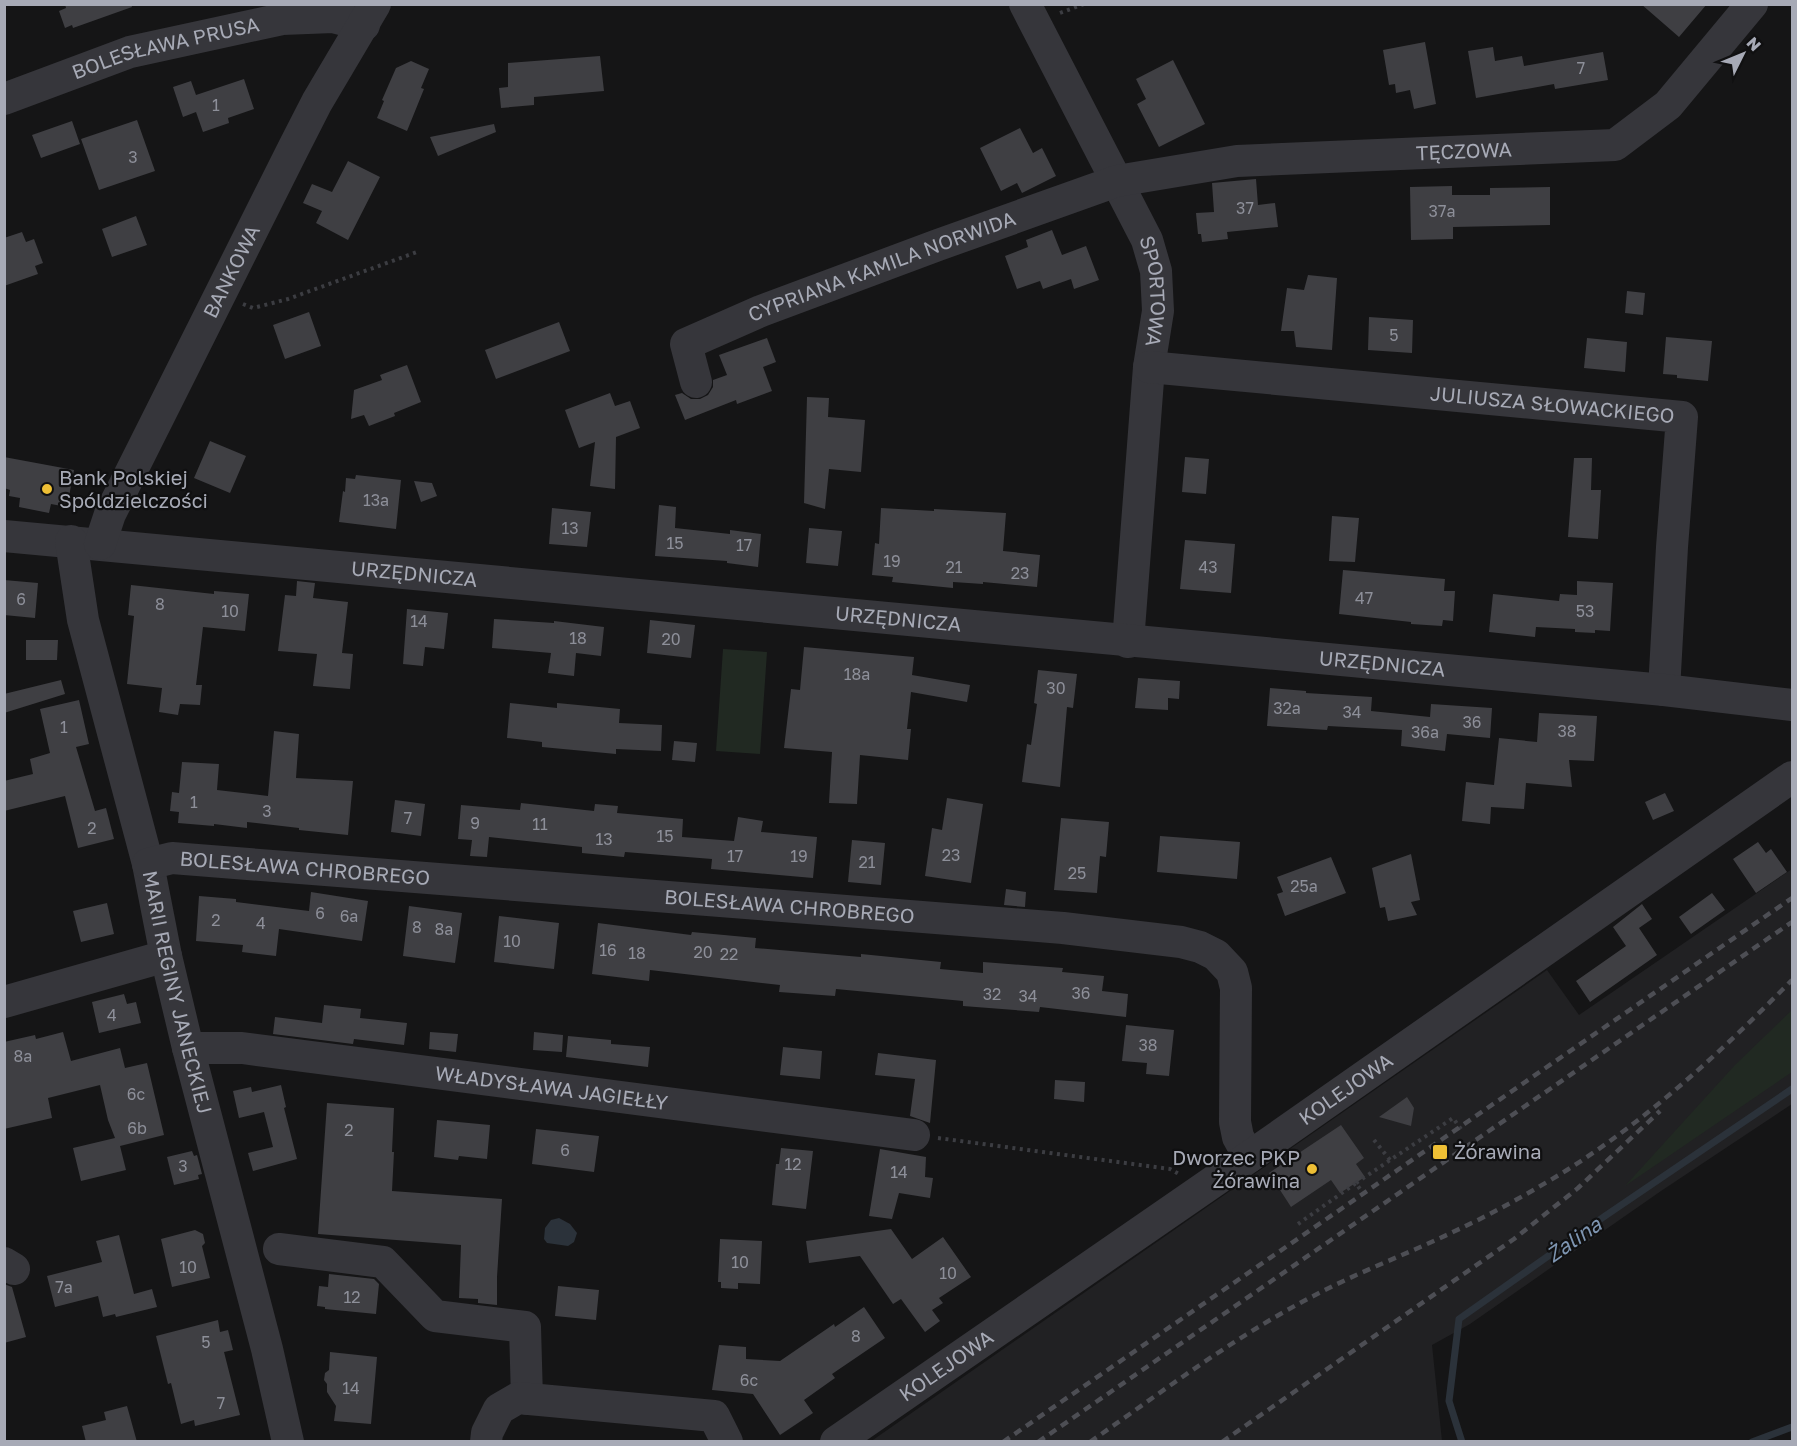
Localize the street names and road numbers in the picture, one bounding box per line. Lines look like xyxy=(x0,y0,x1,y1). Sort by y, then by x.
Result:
street label: BOLESŁAWA PRUSA xyxy=(68,11,261,84)
street label: TĘCZOWA xyxy=(1416,136,1512,164)
street label: CYPRIANA KAMILA NORWIDA xyxy=(744,205,1019,326)
street label: BANKOWA xyxy=(197,220,264,321)
street label: SPORTOWA xyxy=(1135,233,1171,349)
street label: JULIUSZA SŁOWACKIEGO xyxy=(1429,380,1676,427)
street label: URZĘDNICZA xyxy=(350,555,479,591)
street label: URZĘDNICZA xyxy=(834,600,962,636)
street label: URZĘDNICZA xyxy=(1318,645,1446,681)
street label: BOLESŁAWA CHROBREGO xyxy=(179,846,431,889)
street label: MARII REGINY JANECKIEJ xyxy=(139,868,218,1116)
street label: BOLESŁAWA CHROBREGO xyxy=(663,884,916,927)
street label: KOLEJOWA xyxy=(1294,1047,1397,1129)
street label: WŁADYSŁAWA JAGIEŁŁY xyxy=(434,1060,669,1114)
street label: KOLEJOWA xyxy=(894,1324,997,1406)

